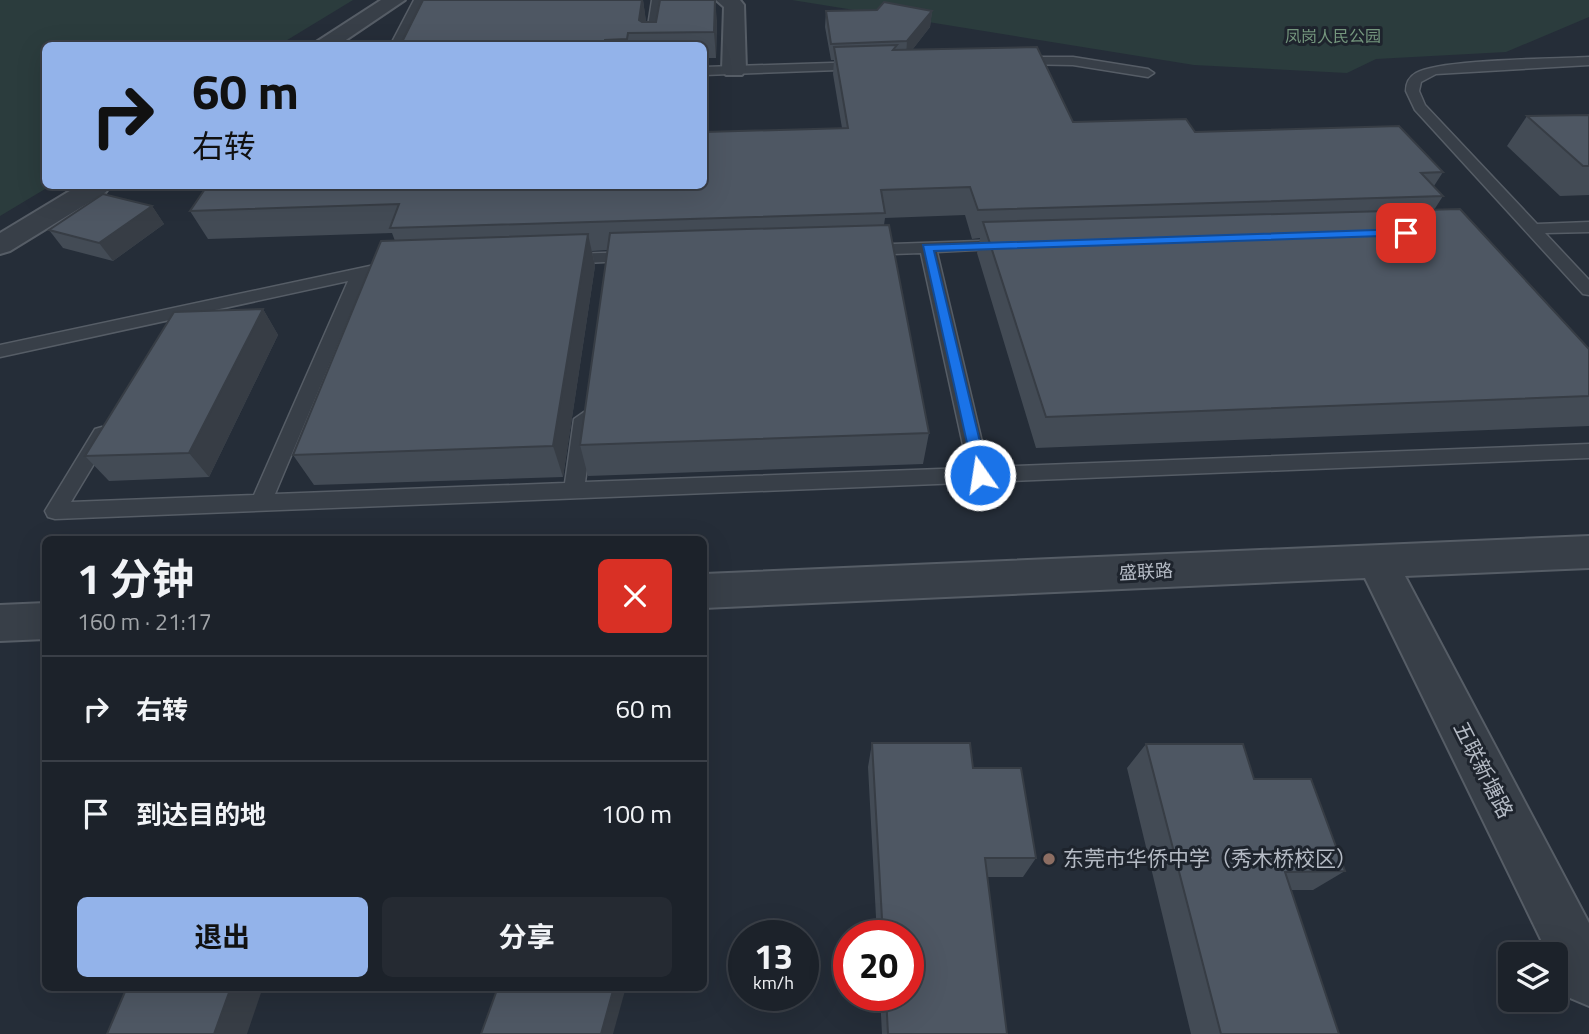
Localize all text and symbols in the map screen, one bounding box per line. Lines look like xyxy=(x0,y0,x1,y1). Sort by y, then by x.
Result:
park label: 凤岗人民公园 xyxy=(1285,24,1381,48)
text: 60 m xyxy=(192,53,299,128)
icon: right xyxy=(77,70,168,161)
text: 右转 xyxy=(192,122,256,170)
pin xyxy=(1376,203,1436,263)
icon: arrive xyxy=(1387,214,1425,252)
position arrow xyxy=(943,438,1017,512)
text: 1 分钟 xyxy=(77,546,194,610)
street label: 盛联路 xyxy=(1118,557,1174,586)
button: close xyxy=(598,559,672,633)
text: 160 m · 21:17 xyxy=(77,604,212,639)
text: 60 m xyxy=(615,689,672,728)
icon: right xyxy=(77,690,115,728)
text: 右转 xyxy=(136,690,188,729)
street label: 五联新塘路 xyxy=(1446,716,1522,824)
text: 100 m xyxy=(601,794,672,833)
icon: arrive xyxy=(77,795,115,833)
text: 到达目的地 xyxy=(136,795,266,834)
place label: 东莞市华侨中学（秀木桥校区） xyxy=(1063,842,1357,874)
marker: 东莞市华侨中学（秀木桥校区） xyxy=(1041,851,1057,867)
button: 退出 xyxy=(77,897,368,977)
button: 分享 xyxy=(382,897,672,977)
speed limit sign: 20 xyxy=(833,920,924,1011)
text: 13 xyxy=(754,929,793,983)
map controls xyxy=(1498,942,1568,1012)
button: layers xyxy=(1498,942,1568,1012)
text: km/h xyxy=(753,969,794,996)

